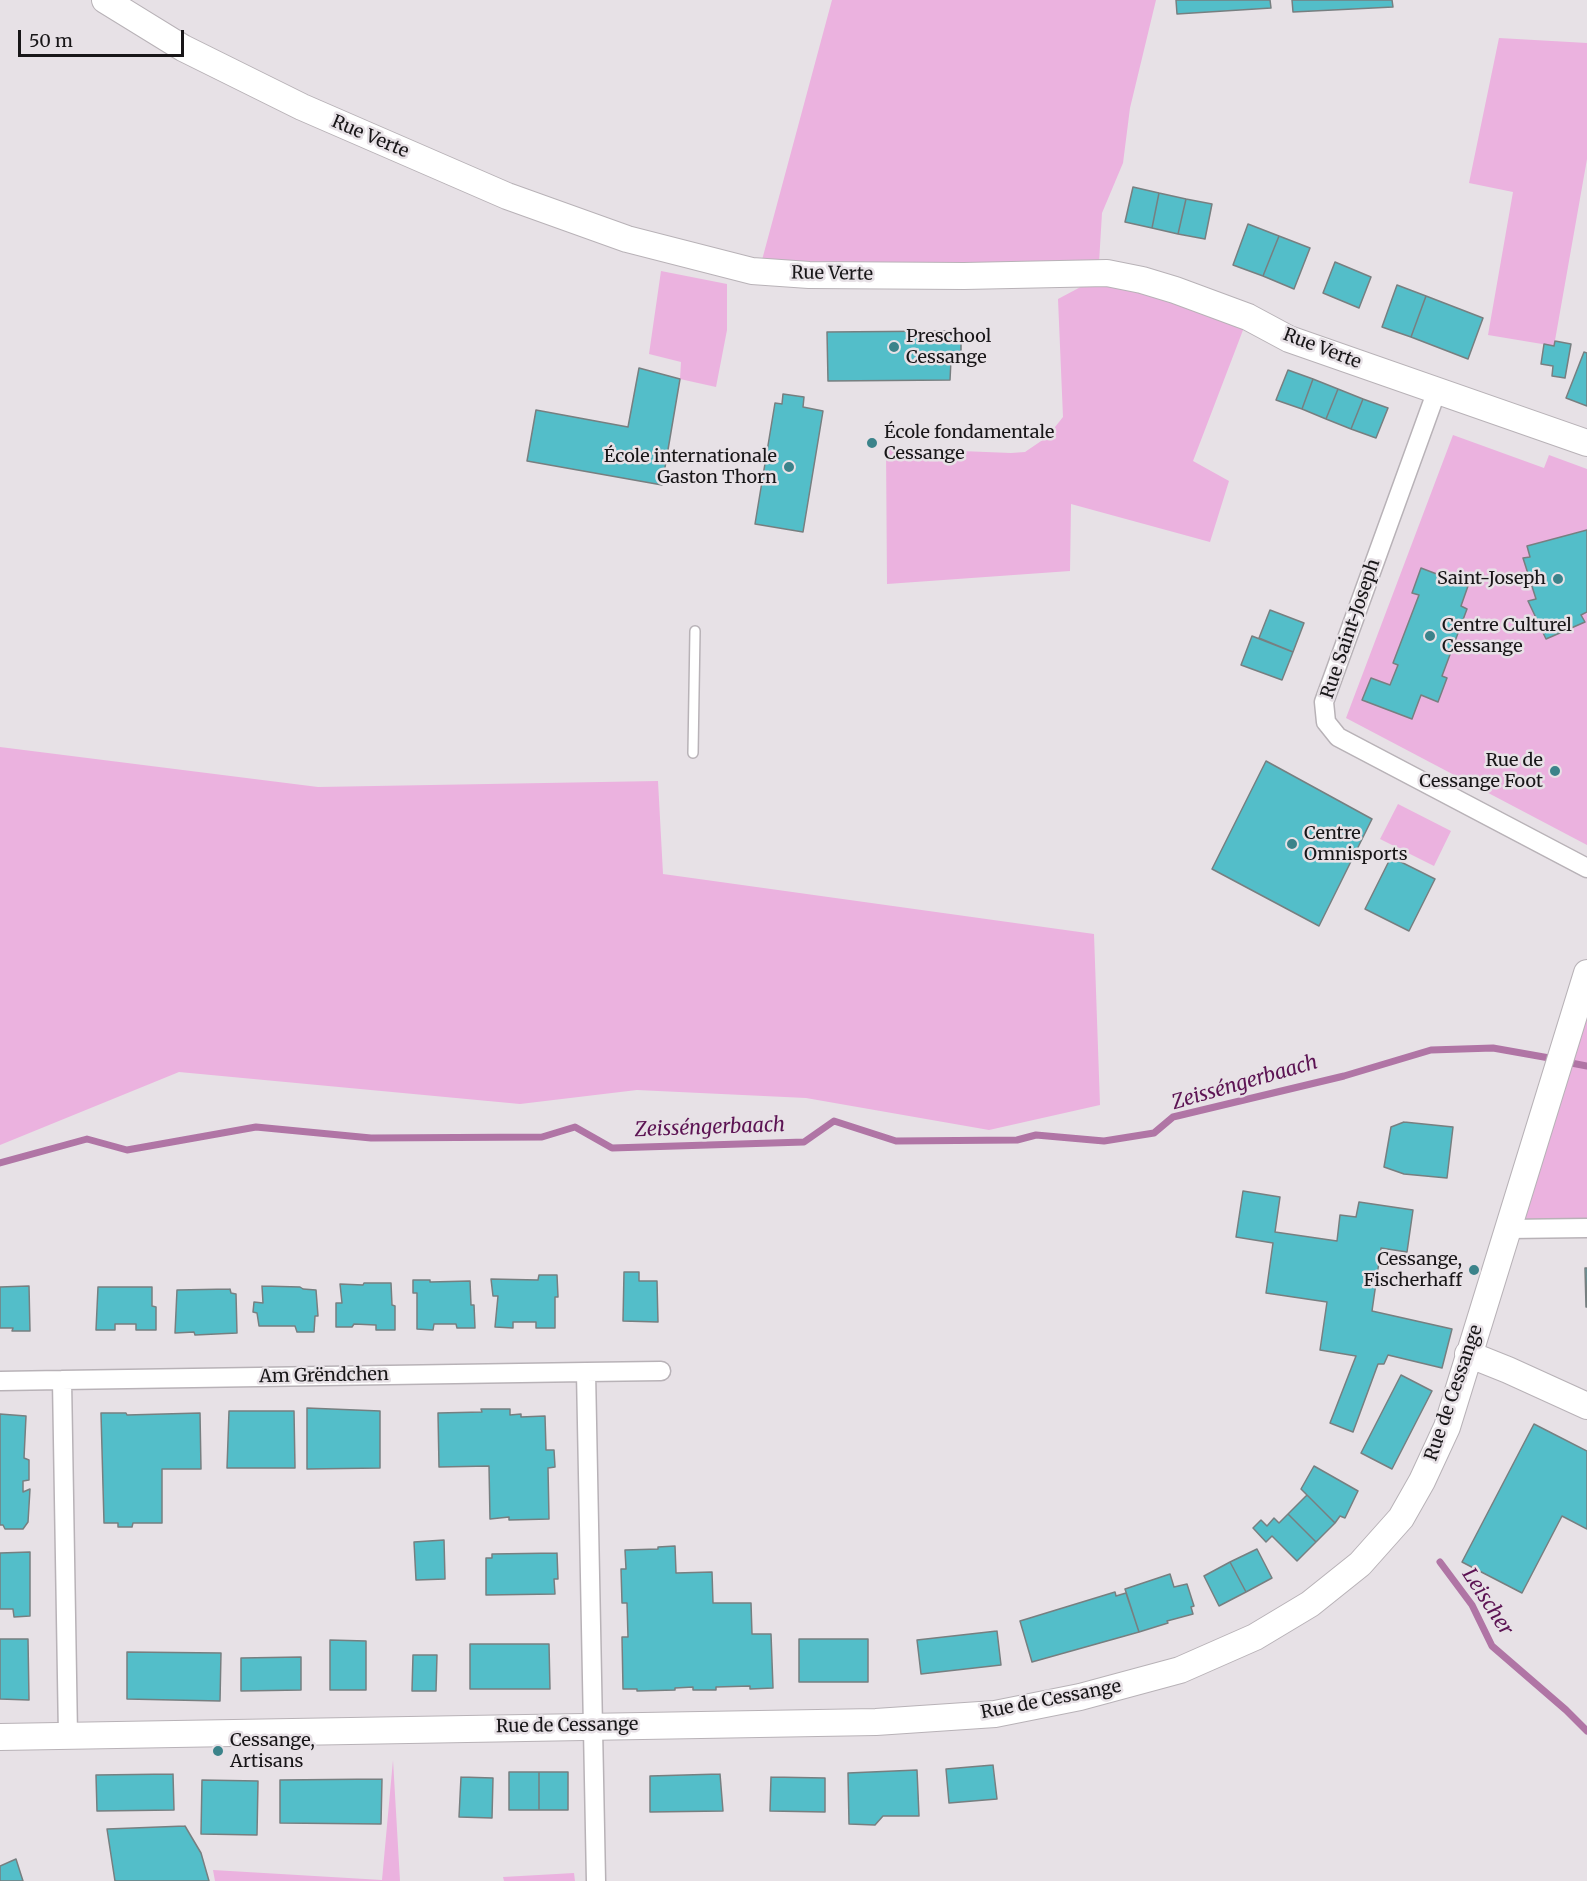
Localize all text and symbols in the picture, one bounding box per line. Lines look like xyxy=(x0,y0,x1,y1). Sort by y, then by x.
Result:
scale bar xyxy=(21,18,188,56)
text: 50 m xyxy=(29,29,73,52)
street label: Rue Verte xyxy=(328,111,412,163)
street label: Rue Verte xyxy=(791,262,873,286)
street label: Rue Verte xyxy=(1280,324,1364,374)
place label: Preschool Cessange xyxy=(906,326,991,368)
marker: Preschool Cessange xyxy=(887,340,901,354)
place label: École fondamentale Cessange xyxy=(884,422,1055,464)
marker: École fondamentale Cessange xyxy=(865,436,879,450)
place label: École internationale Gaston Thorn xyxy=(604,446,777,488)
marker: École internationale Gaston Thorn xyxy=(782,460,796,474)
street label: Rue Saint-Joseph xyxy=(1317,556,1385,702)
place label: Saint-Joseph xyxy=(1437,568,1546,590)
marker: Saint-Joseph xyxy=(1551,572,1565,586)
place label: Centre Culturel Cessange xyxy=(1442,615,1572,658)
marker: Centre Culturel Cessange xyxy=(1423,629,1437,643)
place label: Rue de Cessange Foot xyxy=(1419,750,1543,792)
marker: Rue de Cessange Foot xyxy=(1548,764,1562,778)
place label: Centre Omnisports xyxy=(1304,823,1407,866)
marker: Centre Omnisports xyxy=(1285,837,1299,851)
water label: Zeisséngerbaach xyxy=(1169,1051,1321,1115)
water label: Zeisséngerbaach xyxy=(634,1113,786,1143)
place label: Cessange, Fischerhaff xyxy=(1363,1249,1462,1292)
marker: Cessange, Fischerhaff xyxy=(1467,1263,1481,1277)
street label: Rue de Cessange xyxy=(1421,1322,1487,1464)
street label: Am Grëndchen xyxy=(259,1364,389,1388)
water label: Leischer xyxy=(1457,1564,1517,1640)
street label: Rue de Cessange xyxy=(979,1676,1123,1724)
street label: Rue de Cessange xyxy=(496,1714,638,1738)
place label: Cessange, Artisans xyxy=(230,1730,315,1772)
marker: Cessange, Artisans xyxy=(211,1744,225,1758)

